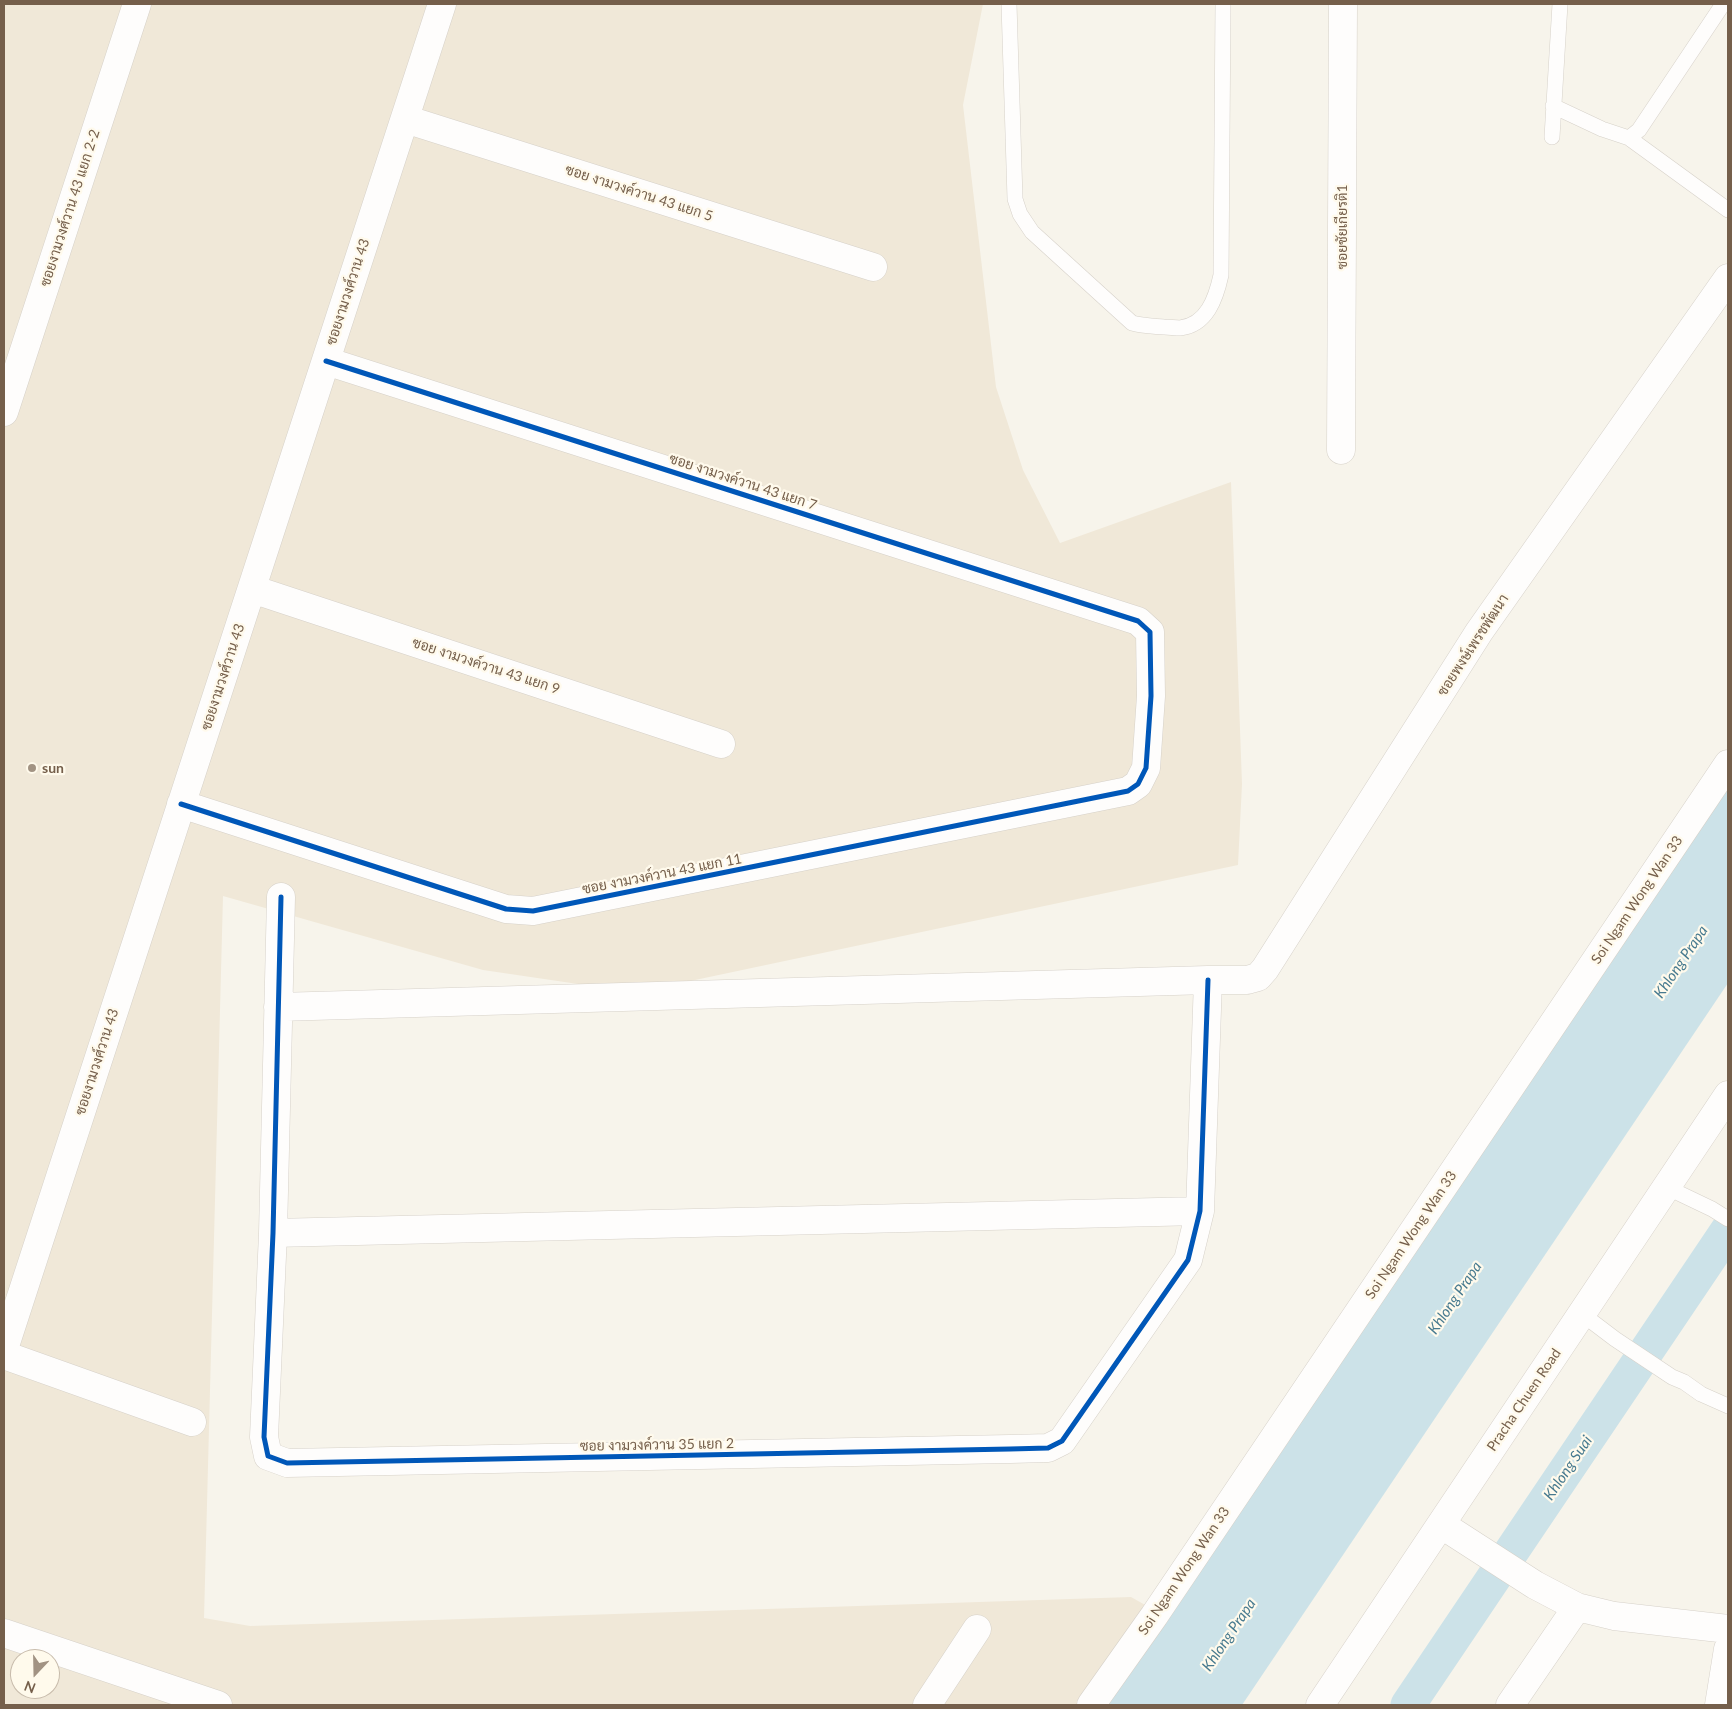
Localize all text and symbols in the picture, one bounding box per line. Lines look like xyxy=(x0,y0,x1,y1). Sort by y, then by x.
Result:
street label: ซอยงามวงศ์วาน 43 แยก 2-2 xyxy=(37,127,103,289)
street label: ซอย งามวงค์วาน 43 แยก 5 xyxy=(563,161,715,225)
street label: ซอยชัยเกียรติ1 xyxy=(1334,184,1350,270)
street label: ซอยงามวงศ์วาน 43 xyxy=(323,237,373,347)
street label: ซอย งามวงค์วาน 43 แยก 7 xyxy=(667,450,819,514)
street label: ซอยพงษ์เพรชพัฒนา xyxy=(1434,591,1512,699)
street label: ซอยงามวงศ์วาน 43 xyxy=(198,622,248,732)
street label: ซอย งามวงค์วาน 43 แยก 9 xyxy=(410,634,562,698)
place label: sun xyxy=(42,760,64,776)
marker: sun xyxy=(26,762,38,774)
street label: Soi Ngam Wong Wan 33 xyxy=(1588,833,1686,967)
street label: ซอย งามวงค์วาน 43 แยก 11 xyxy=(581,850,743,898)
water label: Khlong Prapa xyxy=(1650,922,1712,1002)
street label: ซอยงามวงศ์วาน 43 xyxy=(72,1007,122,1117)
street label: Soi Ngam Wong Wan 33 xyxy=(1362,1168,1460,1302)
water label: Khlong Prapa xyxy=(1424,1258,1486,1338)
street label: Pracha Chuen Road xyxy=(1483,1346,1565,1454)
water label: Khlong Suai xyxy=(1540,1432,1596,1504)
street label: ซอย งามวงค์วาน 35 แยก 2 xyxy=(580,1435,734,1455)
street label: Soi Ngam Wong Wan 33 xyxy=(1135,1504,1233,1638)
water label: Khlong Prapa xyxy=(1198,1595,1260,1675)
north arrow xyxy=(10,1649,60,1699)
text: N xyxy=(22,1678,38,1697)

